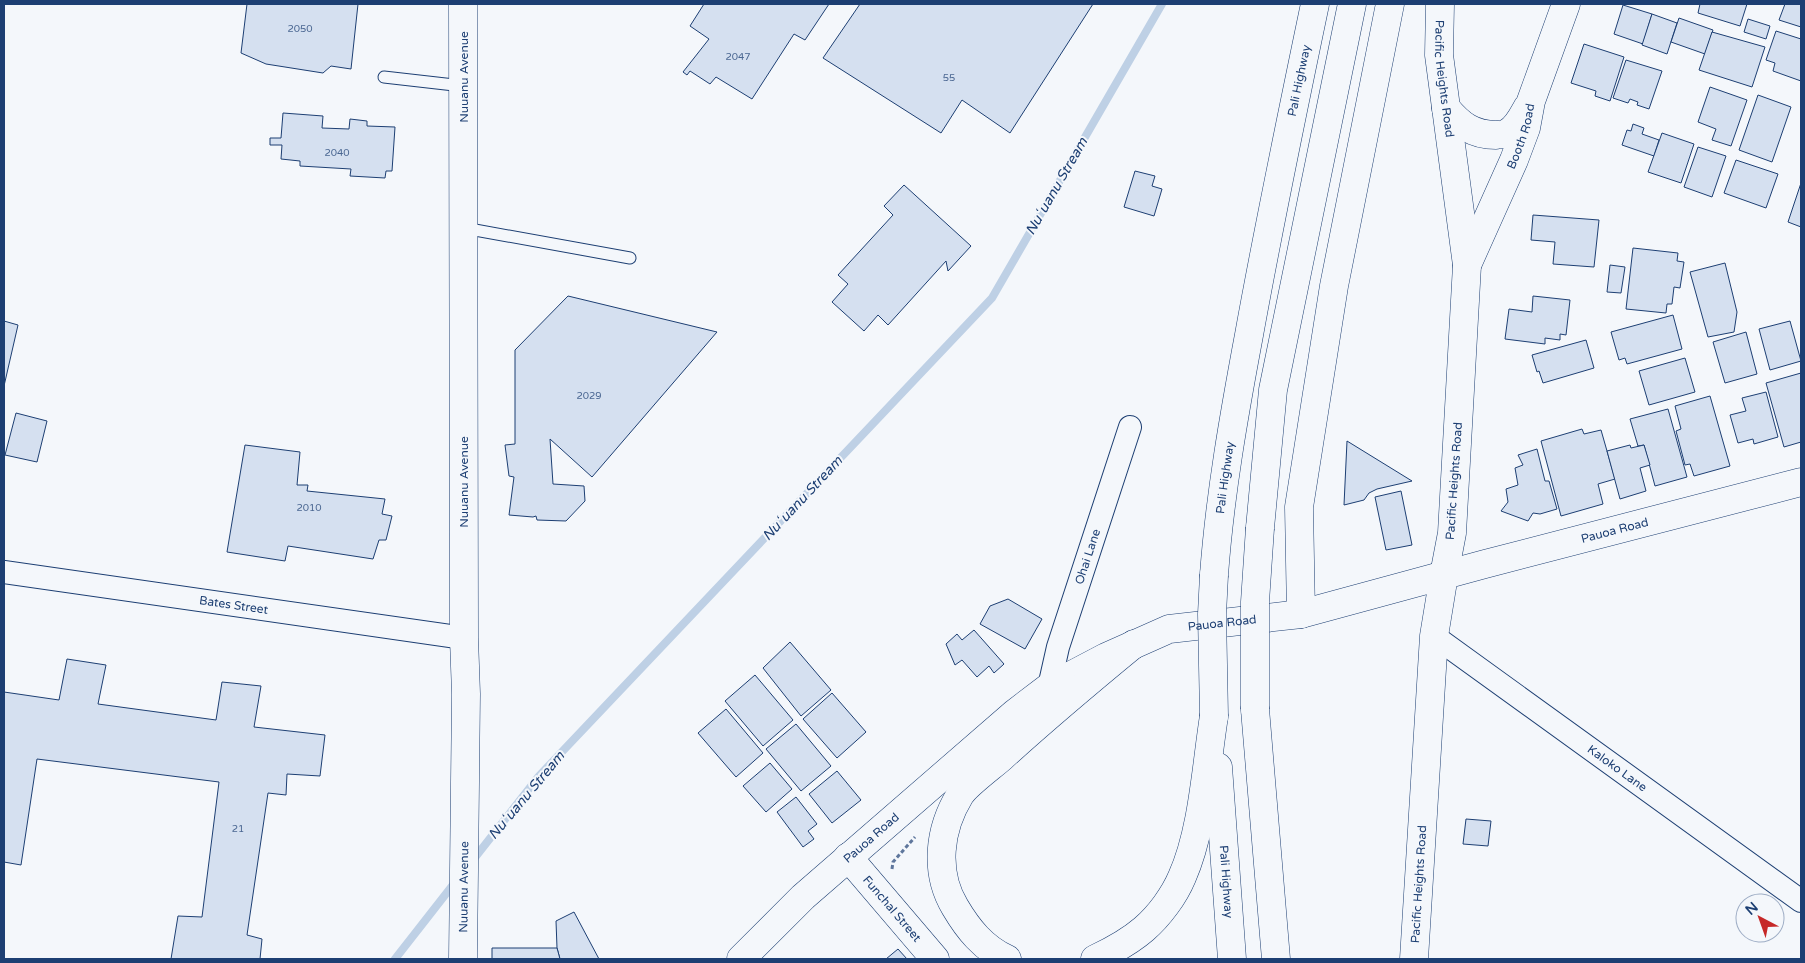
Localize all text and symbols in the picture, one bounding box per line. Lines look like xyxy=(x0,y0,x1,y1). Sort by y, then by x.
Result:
street label: Pacific Heights Road xyxy=(1432,20,1457,138)
house number: 2050 xyxy=(287,23,313,35)
street label: Nuuanu Avenue xyxy=(457,31,471,123)
street label: Pali Highway xyxy=(1285,43,1313,118)
house number: 2047 xyxy=(725,51,751,63)
house number: 55 xyxy=(943,72,955,84)
street label: Booth Road xyxy=(1504,102,1537,171)
water label: Nuʻuanu Stream xyxy=(1022,134,1092,238)
house number: 2040 xyxy=(324,147,350,159)
house number: 2029 xyxy=(576,390,602,402)
street label: Pacific Heights Road xyxy=(1443,422,1465,540)
street label: Nuuanu Avenue xyxy=(457,436,471,528)
street label: Pali Highway xyxy=(1213,440,1237,515)
water label: Nuʻuanu Stream xyxy=(759,452,847,544)
house number: 2010 xyxy=(296,502,322,514)
street label: Pauoa Road xyxy=(1579,515,1650,546)
street label: Ohai Lane xyxy=(1072,527,1103,586)
street label: Bates Street xyxy=(198,593,269,617)
street label: Pauoa Road xyxy=(1187,612,1257,634)
street label: Kaloko Lane xyxy=(1585,742,1650,795)
water label: Nuʻuanu Stream xyxy=(485,747,569,843)
street label: Pauoa Road xyxy=(841,810,902,866)
house number: 21 xyxy=(232,823,244,835)
street label: Pacific Heights Road xyxy=(1408,825,1429,944)
street label: Nuuanu Avenue xyxy=(456,841,471,933)
street label: Pali Highway xyxy=(1217,845,1236,919)
street label: Funchal Street xyxy=(860,873,924,945)
north arrow xyxy=(1735,893,1785,943)
text: N xyxy=(1742,898,1762,919)

